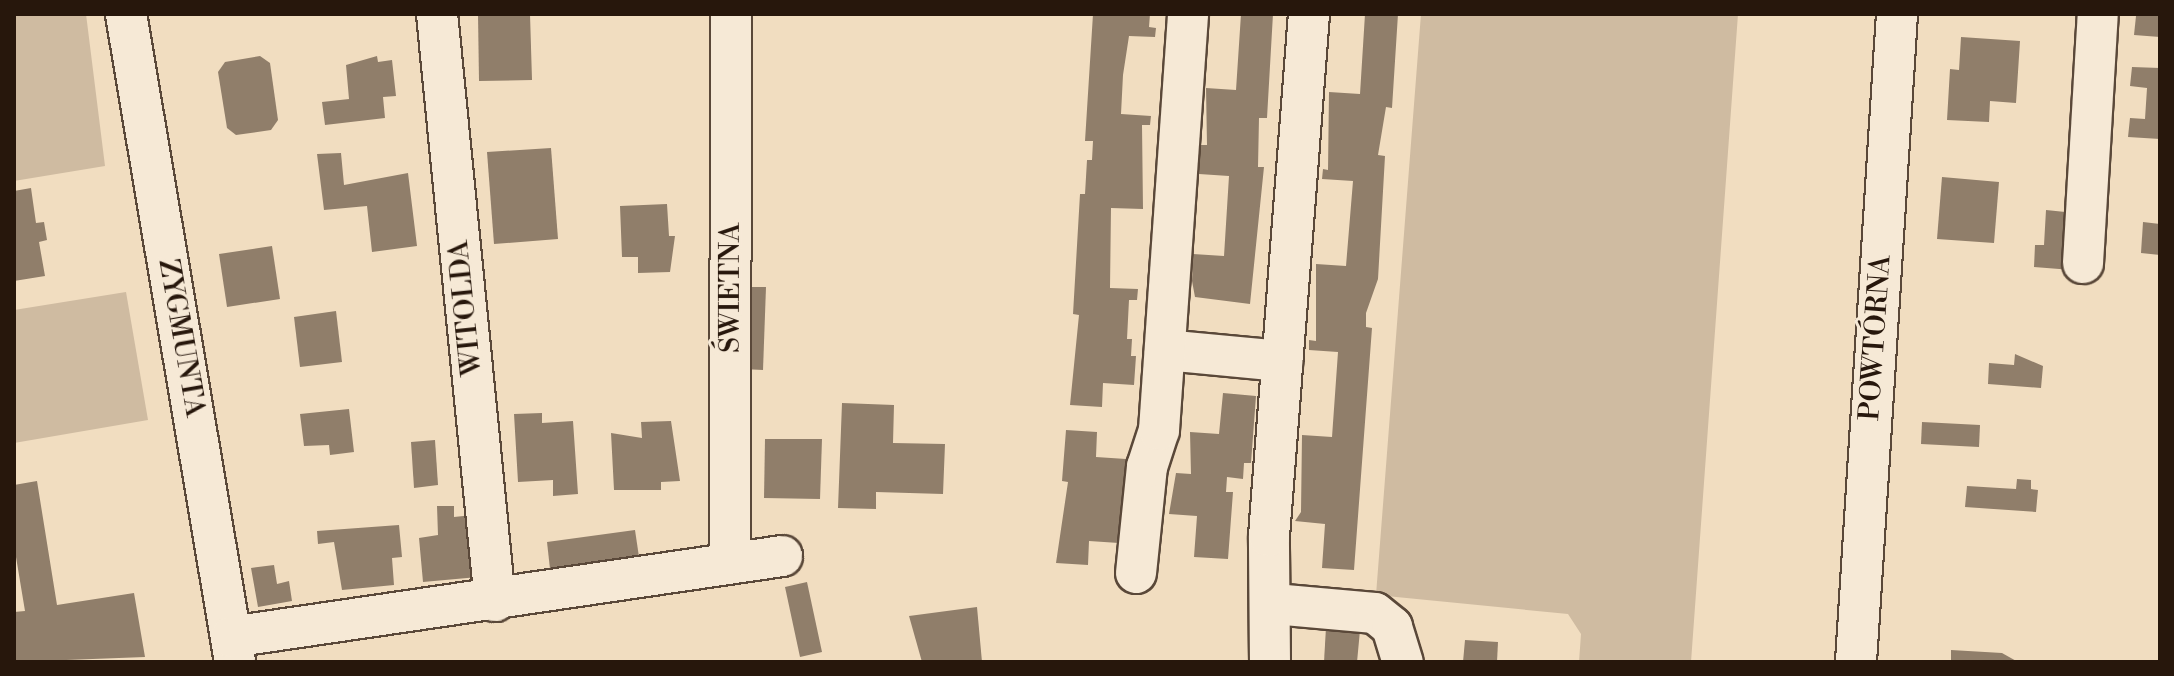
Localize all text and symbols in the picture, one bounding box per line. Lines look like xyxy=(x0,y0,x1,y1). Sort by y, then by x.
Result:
street label: ŚWIETNA xyxy=(714,223,748,353)
street label: WITOLDA xyxy=(442,239,490,377)
street label: POWTÓRNA xyxy=(1853,254,1899,422)
street label: ZYGMUNTA xyxy=(151,256,211,420)

